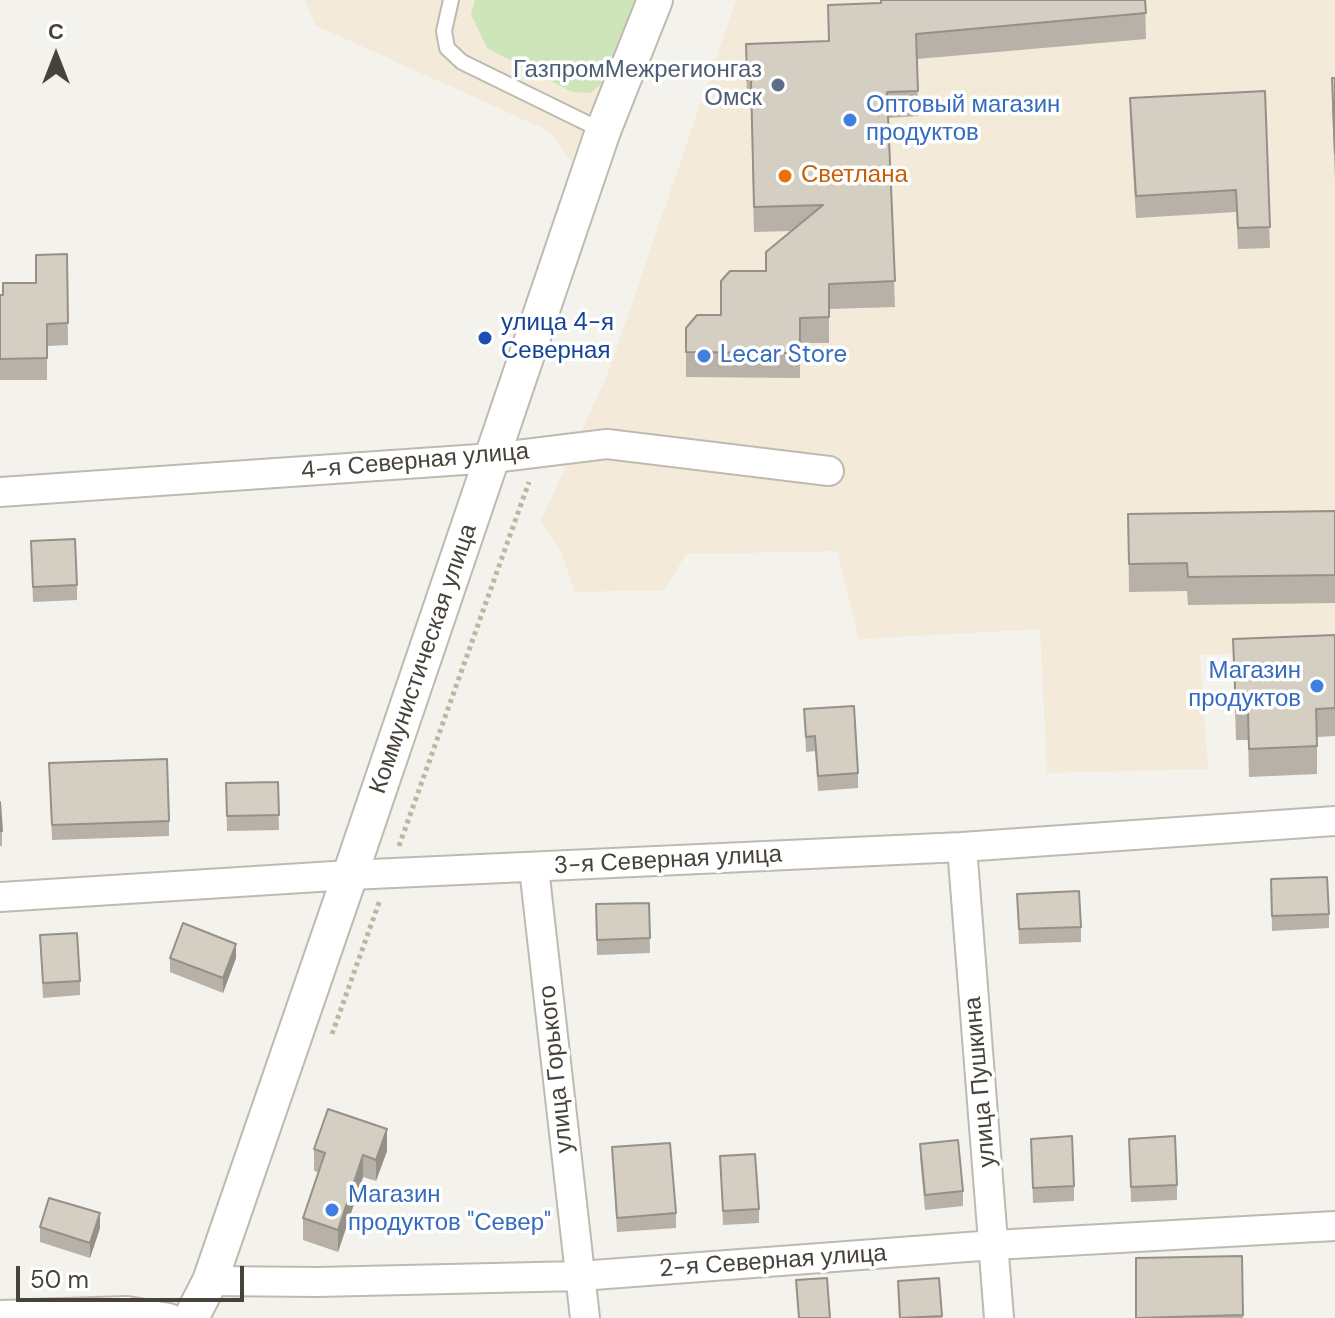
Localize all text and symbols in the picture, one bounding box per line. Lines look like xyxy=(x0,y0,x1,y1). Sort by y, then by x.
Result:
north arrow xyxy=(16,16,96,96)
text: С xyxy=(48,17,64,46)
place label: ГазпромМежрегионгаз Омск xyxy=(513,57,762,113)
marker: ГазпромМежрегионгаз Омск xyxy=(769,76,787,94)
place label: Оптовый магазин продуктов xyxy=(866,92,1060,148)
marker: Оптовый магазин продуктов xyxy=(841,111,859,129)
place label: Светлана xyxy=(801,162,908,190)
marker: Светлана xyxy=(776,167,794,185)
place label: улица 4-я Северная xyxy=(501,310,614,366)
marker: улица 4-я Северная xyxy=(476,329,494,347)
place label: Lecar Store xyxy=(720,342,847,370)
marker: Lecar Store xyxy=(695,347,713,365)
street label: 4-я Северная улица xyxy=(300,438,530,486)
street label: Коммунистическая улица xyxy=(364,520,484,798)
place label: Магазин продуктов xyxy=(1188,658,1301,714)
marker: Магазин продуктов xyxy=(1308,677,1326,695)
street label: 3-я Северная улица xyxy=(553,841,783,881)
street label: улица Горького xyxy=(534,984,580,1154)
street label: улица Пушкина xyxy=(959,995,1003,1169)
place label: Магазин продуктов "Север" xyxy=(348,1182,551,1238)
marker: Магазин продуктов "Север" xyxy=(323,1201,341,1219)
street label: 2-я Северная улица xyxy=(658,1240,888,1284)
scale bar xyxy=(20,1250,248,1300)
text: 50 m xyxy=(30,1264,89,1295)

